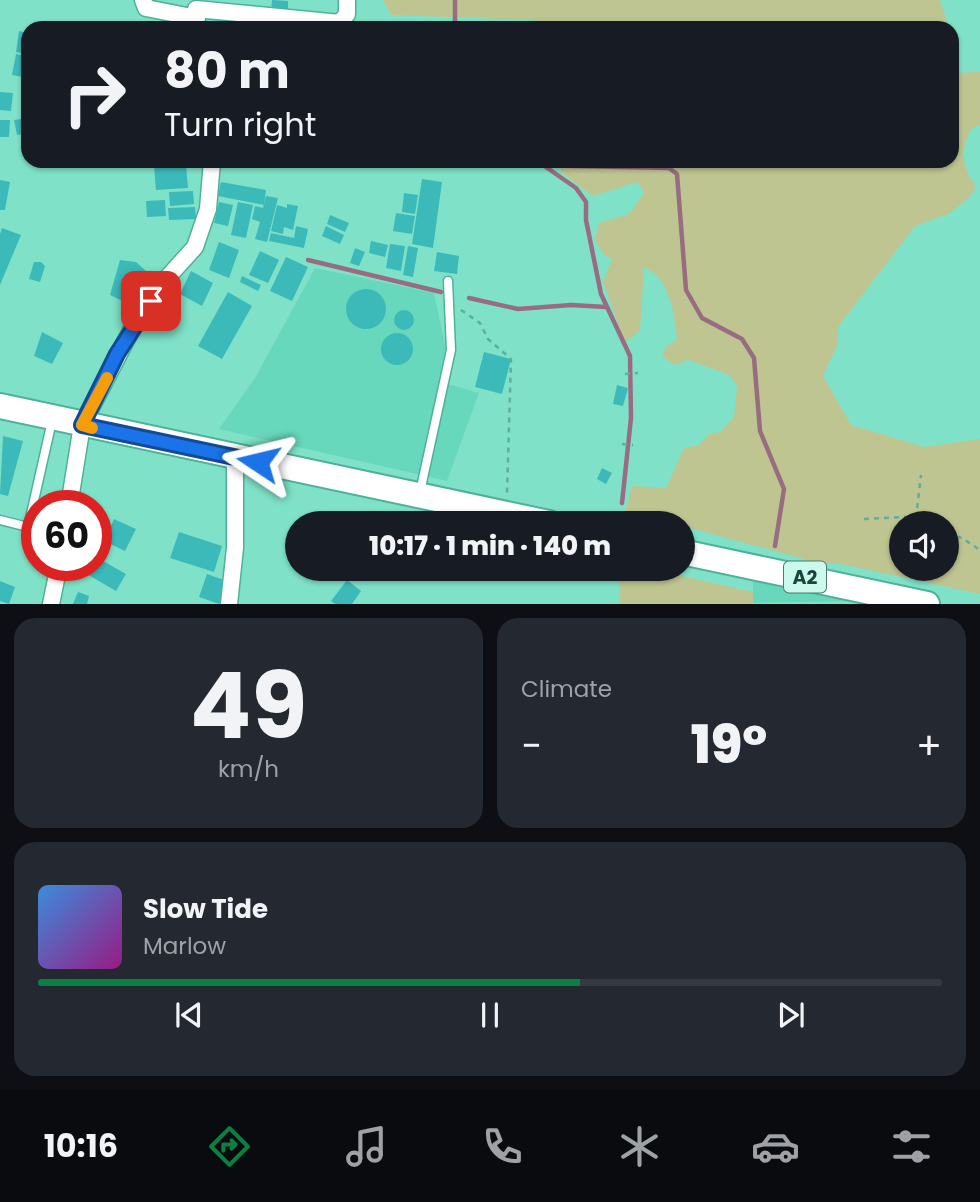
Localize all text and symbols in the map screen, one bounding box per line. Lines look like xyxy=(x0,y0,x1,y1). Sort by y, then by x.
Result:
text: 80 m xyxy=(164,37,290,105)
icon: right xyxy=(49,49,140,140)
text: Turn right xyxy=(164,102,316,147)
pin xyxy=(121,271,181,331)
icon: arrive xyxy=(132,282,170,320)
position arrow xyxy=(221,425,295,499)
speed limit sign: 60 xyxy=(21,490,112,581)
map controls xyxy=(889,511,959,581)
button: sound xyxy=(889,511,959,581)
text: 10:17 · 1 min · 140 m xyxy=(369,528,611,564)
road number: A2 xyxy=(784,562,826,592)
text: 49 xyxy=(190,642,307,770)
text: Climate xyxy=(521,673,612,705)
text: 19° xyxy=(691,708,767,781)
text: − xyxy=(521,719,542,772)
text: + xyxy=(916,719,942,772)
text: km/h xyxy=(218,753,279,785)
text: Slow Tide xyxy=(143,891,268,927)
text: Marlow xyxy=(143,930,226,962)
icon: previous xyxy=(170,996,208,1034)
icon: pause xyxy=(471,996,509,1034)
icon: next xyxy=(772,996,810,1034)
icon: directions xyxy=(205,1122,254,1171)
icon: music xyxy=(342,1122,391,1171)
icon: phone xyxy=(478,1122,527,1171)
icon: climate xyxy=(615,1122,664,1171)
icon: car xyxy=(751,1122,800,1171)
icon: filters xyxy=(887,1122,936,1171)
text: 10:16 xyxy=(44,1123,118,1168)

